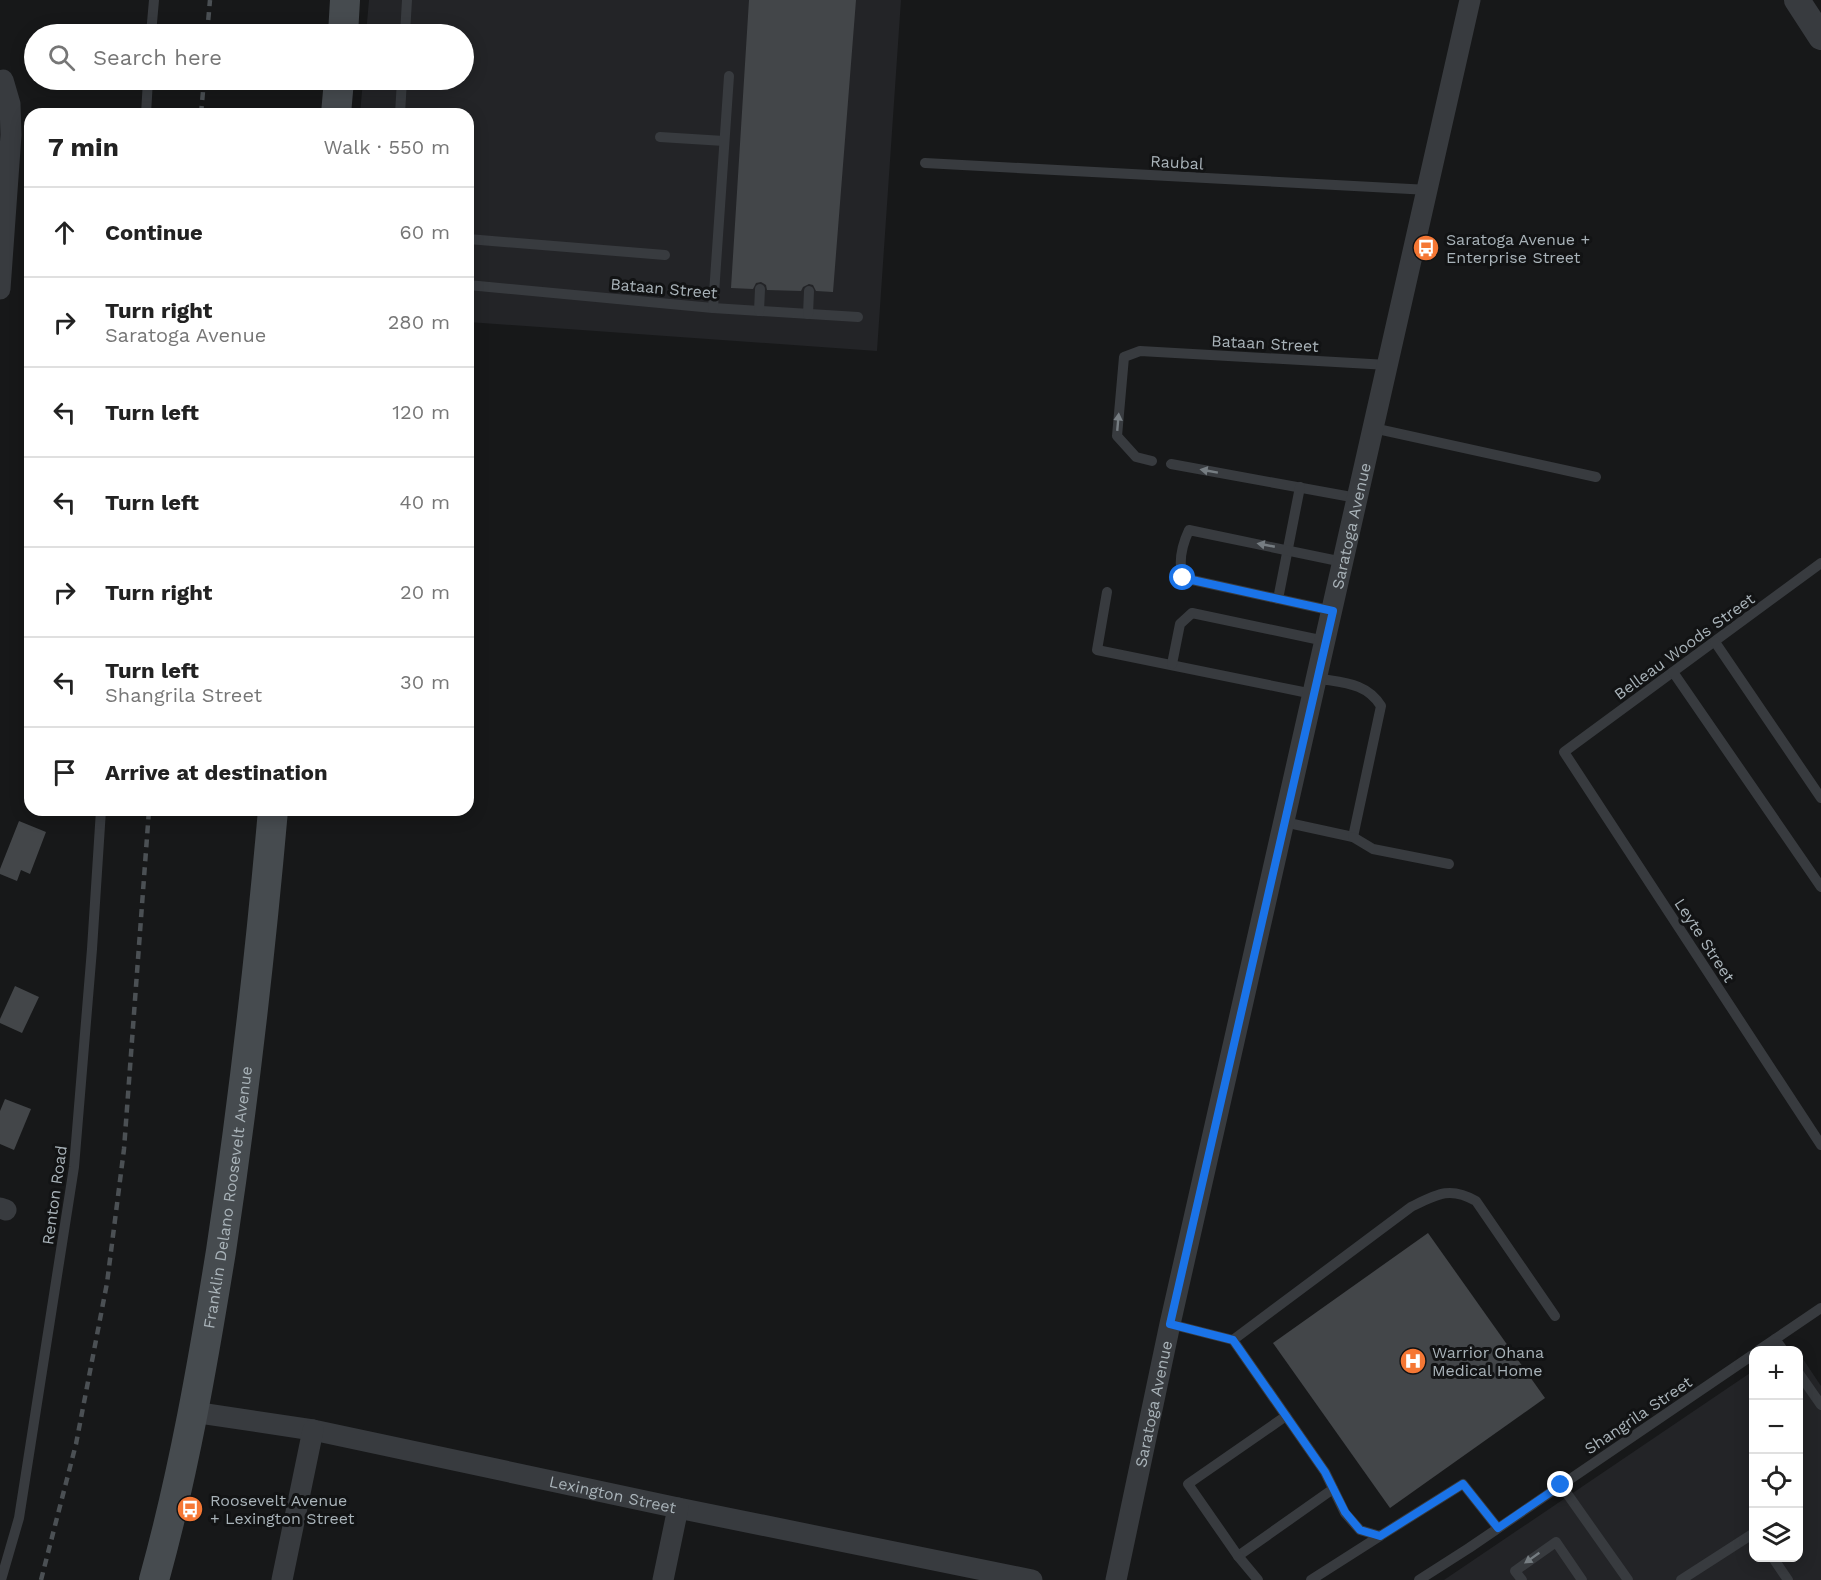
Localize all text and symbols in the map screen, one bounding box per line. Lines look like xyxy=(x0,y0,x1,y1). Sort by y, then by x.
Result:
search box xyxy=(24,24,474,90)
icon: search xyxy=(45,41,78,74)
text: Search here xyxy=(93,45,222,70)
text: 7 min xyxy=(48,132,119,162)
text: Walk · 550 m xyxy=(323,135,450,159)
street label: Raubal xyxy=(1150,152,1204,173)
icon: ahead xyxy=(48,216,81,249)
text: Continue xyxy=(105,220,203,245)
text: 60 m xyxy=(400,220,450,244)
place label: Saratoga Avenue + Enterprise Street xyxy=(1446,230,1590,267)
bus stop icon: Saratoga Avenue + Enterprise Street xyxy=(1411,233,1441,263)
street label: Bataan Street xyxy=(610,274,719,303)
text: Turn right xyxy=(105,298,212,323)
icon: right xyxy=(48,306,81,339)
text: 280 m xyxy=(388,310,450,334)
text: Saratoga Avenue xyxy=(105,323,266,347)
street label: Bataan Street xyxy=(1211,331,1319,356)
icon: left xyxy=(48,396,81,429)
text: Turn left xyxy=(105,400,199,425)
text: 120 m xyxy=(392,400,450,424)
one-way arrow xyxy=(1113,412,1123,431)
street label: Saratoga Avenue xyxy=(1328,461,1375,591)
one-way arrow xyxy=(1199,466,1218,475)
icon: left xyxy=(48,486,81,519)
text: Turn left xyxy=(105,490,199,515)
text: 40 m xyxy=(399,490,450,514)
one-way arrow xyxy=(1256,540,1275,549)
route start xyxy=(1169,564,1195,590)
icon: right xyxy=(48,576,81,609)
text: Turn right xyxy=(105,580,212,605)
text: 20 m xyxy=(400,580,450,604)
street label: Belleau Woods Street xyxy=(1610,589,1758,704)
text: Turn left xyxy=(105,658,199,683)
icon: left xyxy=(48,666,81,699)
text: 30 m xyxy=(400,670,450,694)
text: Shangrila Street xyxy=(105,683,262,707)
icon: arrive xyxy=(48,756,81,789)
text: Arrive at destination xyxy=(105,760,328,785)
street label: Leyte Street xyxy=(1670,895,1739,986)
street label: Franklin Delano Roosevelt Avenue xyxy=(199,1065,256,1330)
street label: Renton Road xyxy=(38,1144,71,1246)
street label: Saratoga Avenue xyxy=(1131,1339,1176,1469)
place label: Warrior Ohana Medical Home xyxy=(1432,1343,1544,1380)
hospital icon: Warrior Ohana Medical Home xyxy=(1398,1346,1428,1376)
map controls xyxy=(1749,1346,1803,1562)
button: + xyxy=(1749,1346,1803,1400)
street label: Shangrila Street xyxy=(1581,1372,1696,1458)
button: − xyxy=(1749,1400,1803,1454)
button: locate xyxy=(1749,1454,1803,1508)
route end xyxy=(1547,1471,1573,1497)
street label: Lexington Street xyxy=(548,1472,678,1517)
place label: Roosevelt Avenue + Lexington Street xyxy=(210,1491,355,1528)
bus stop icon: Roosevelt Avenue + Lexington Street xyxy=(175,1494,205,1524)
button: layers xyxy=(1749,1508,1803,1562)
one-way arrow xyxy=(1525,1552,1541,1564)

